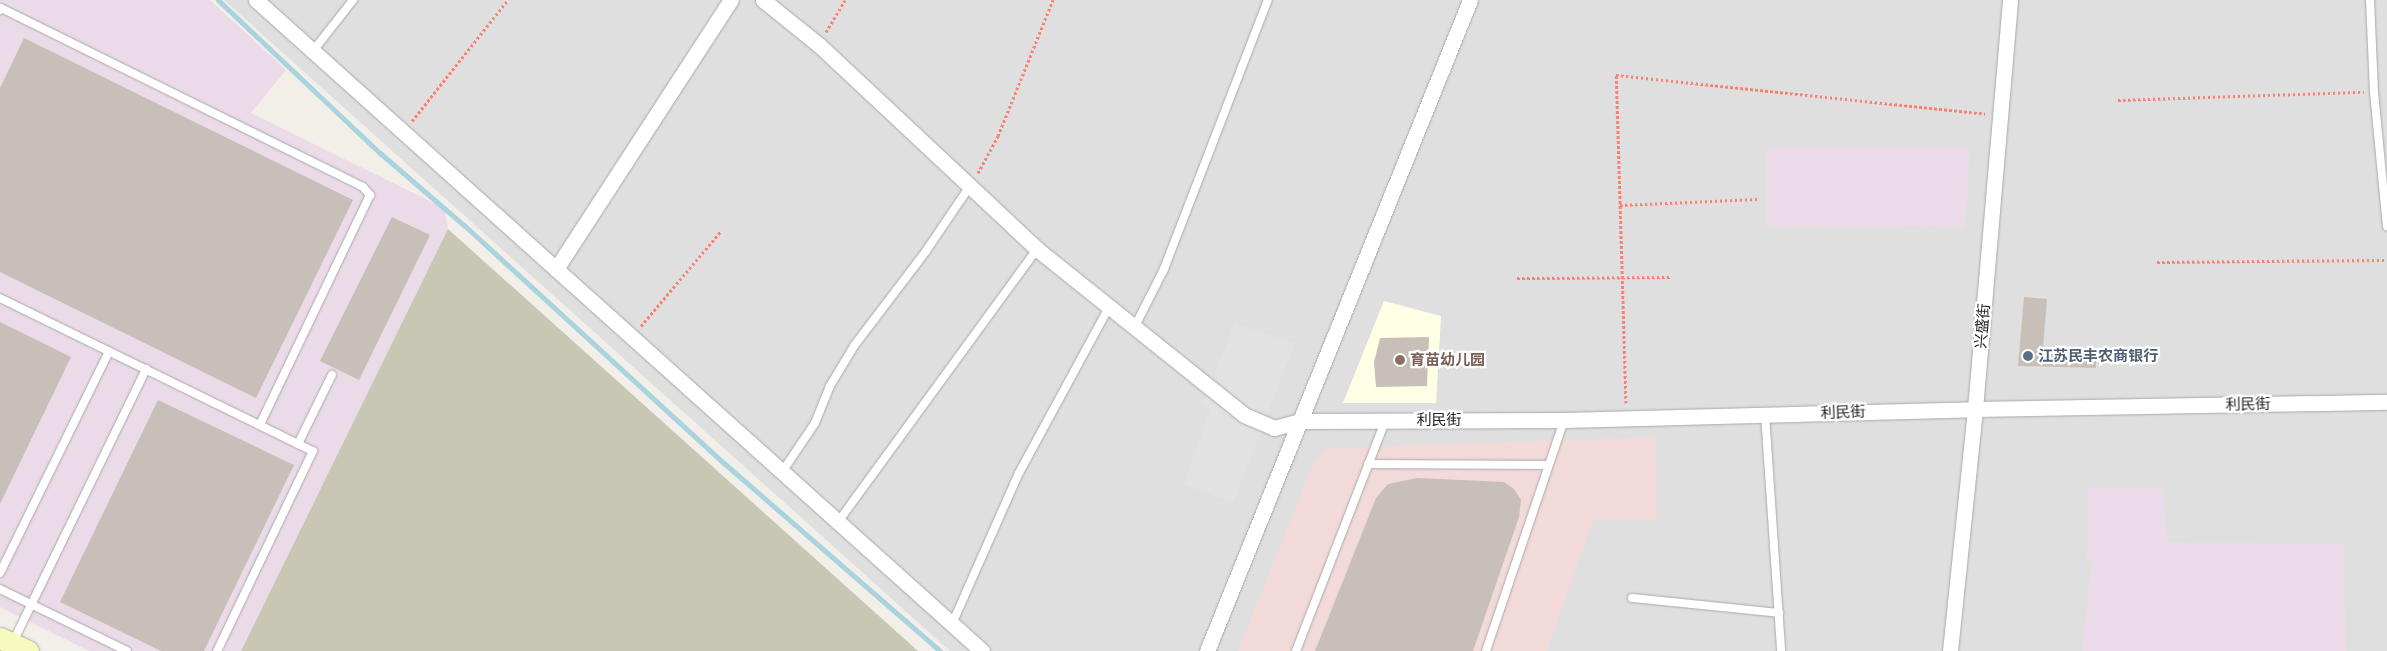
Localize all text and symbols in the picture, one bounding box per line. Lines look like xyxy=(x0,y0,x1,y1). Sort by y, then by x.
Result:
street label: 兴盛街 xyxy=(1971,303,1993,349)
place label: 江苏民丰农商银行 xyxy=(2038,347,2158,365)
marker: 江苏民丰农商银行 xyxy=(2022,350,2034,362)
place label: 育苗幼儿园 xyxy=(1410,351,1485,369)
marker: 育苗幼儿园 xyxy=(1394,354,1406,366)
street label: 利民街 xyxy=(2225,395,2271,413)
street label: 利民街 xyxy=(1820,402,1866,422)
street label: 利民街 xyxy=(1417,411,1461,429)

